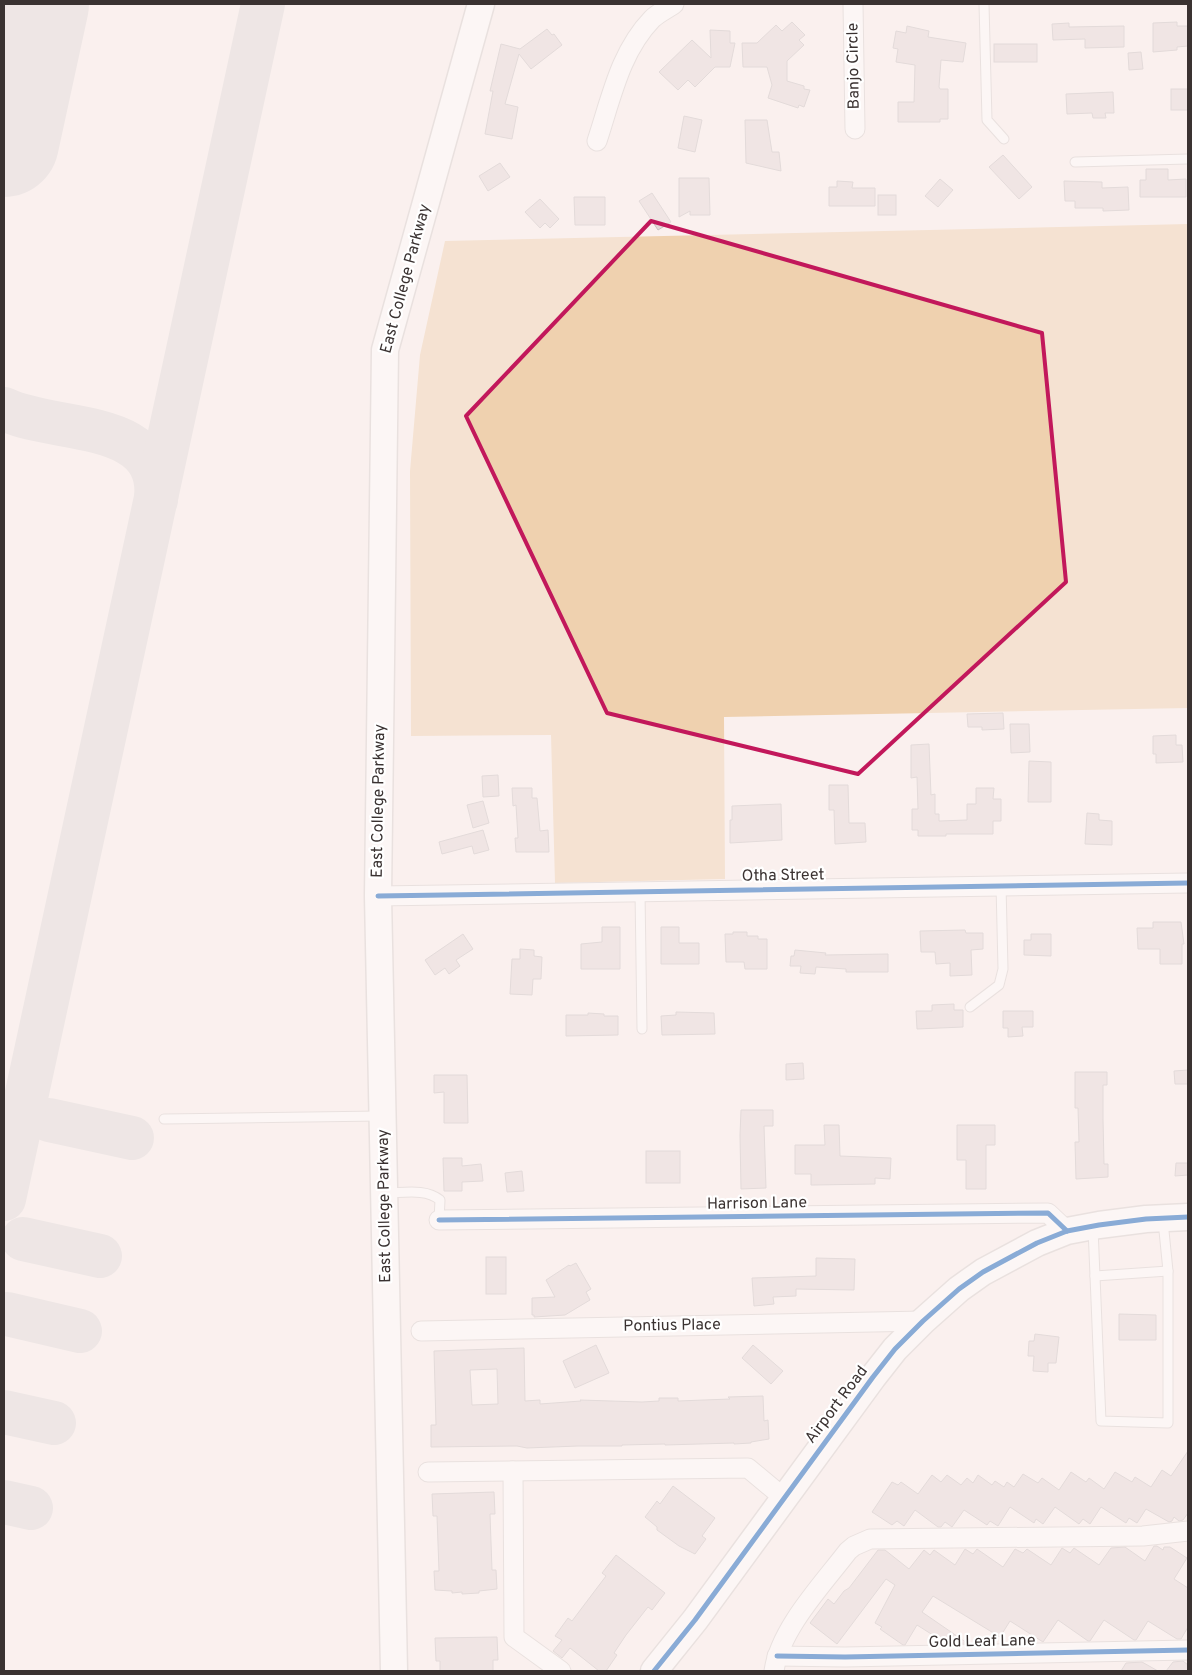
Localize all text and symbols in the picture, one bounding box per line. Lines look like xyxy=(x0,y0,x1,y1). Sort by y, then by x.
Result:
street label: Banjo Circle xyxy=(843,23,865,109)
street label: East College Parkway xyxy=(376,202,436,356)
street label: East College Parkway xyxy=(368,724,390,878)
street label: Otha Street xyxy=(741,865,825,887)
street label: East College Parkway xyxy=(374,1129,396,1283)
street label: Harrison Lane xyxy=(707,1193,807,1215)
street label: Pontius Place xyxy=(623,1315,721,1337)
street label: Airport Road xyxy=(801,1362,873,1448)
street label: Gold Leaf Lane xyxy=(928,1631,1036,1653)

